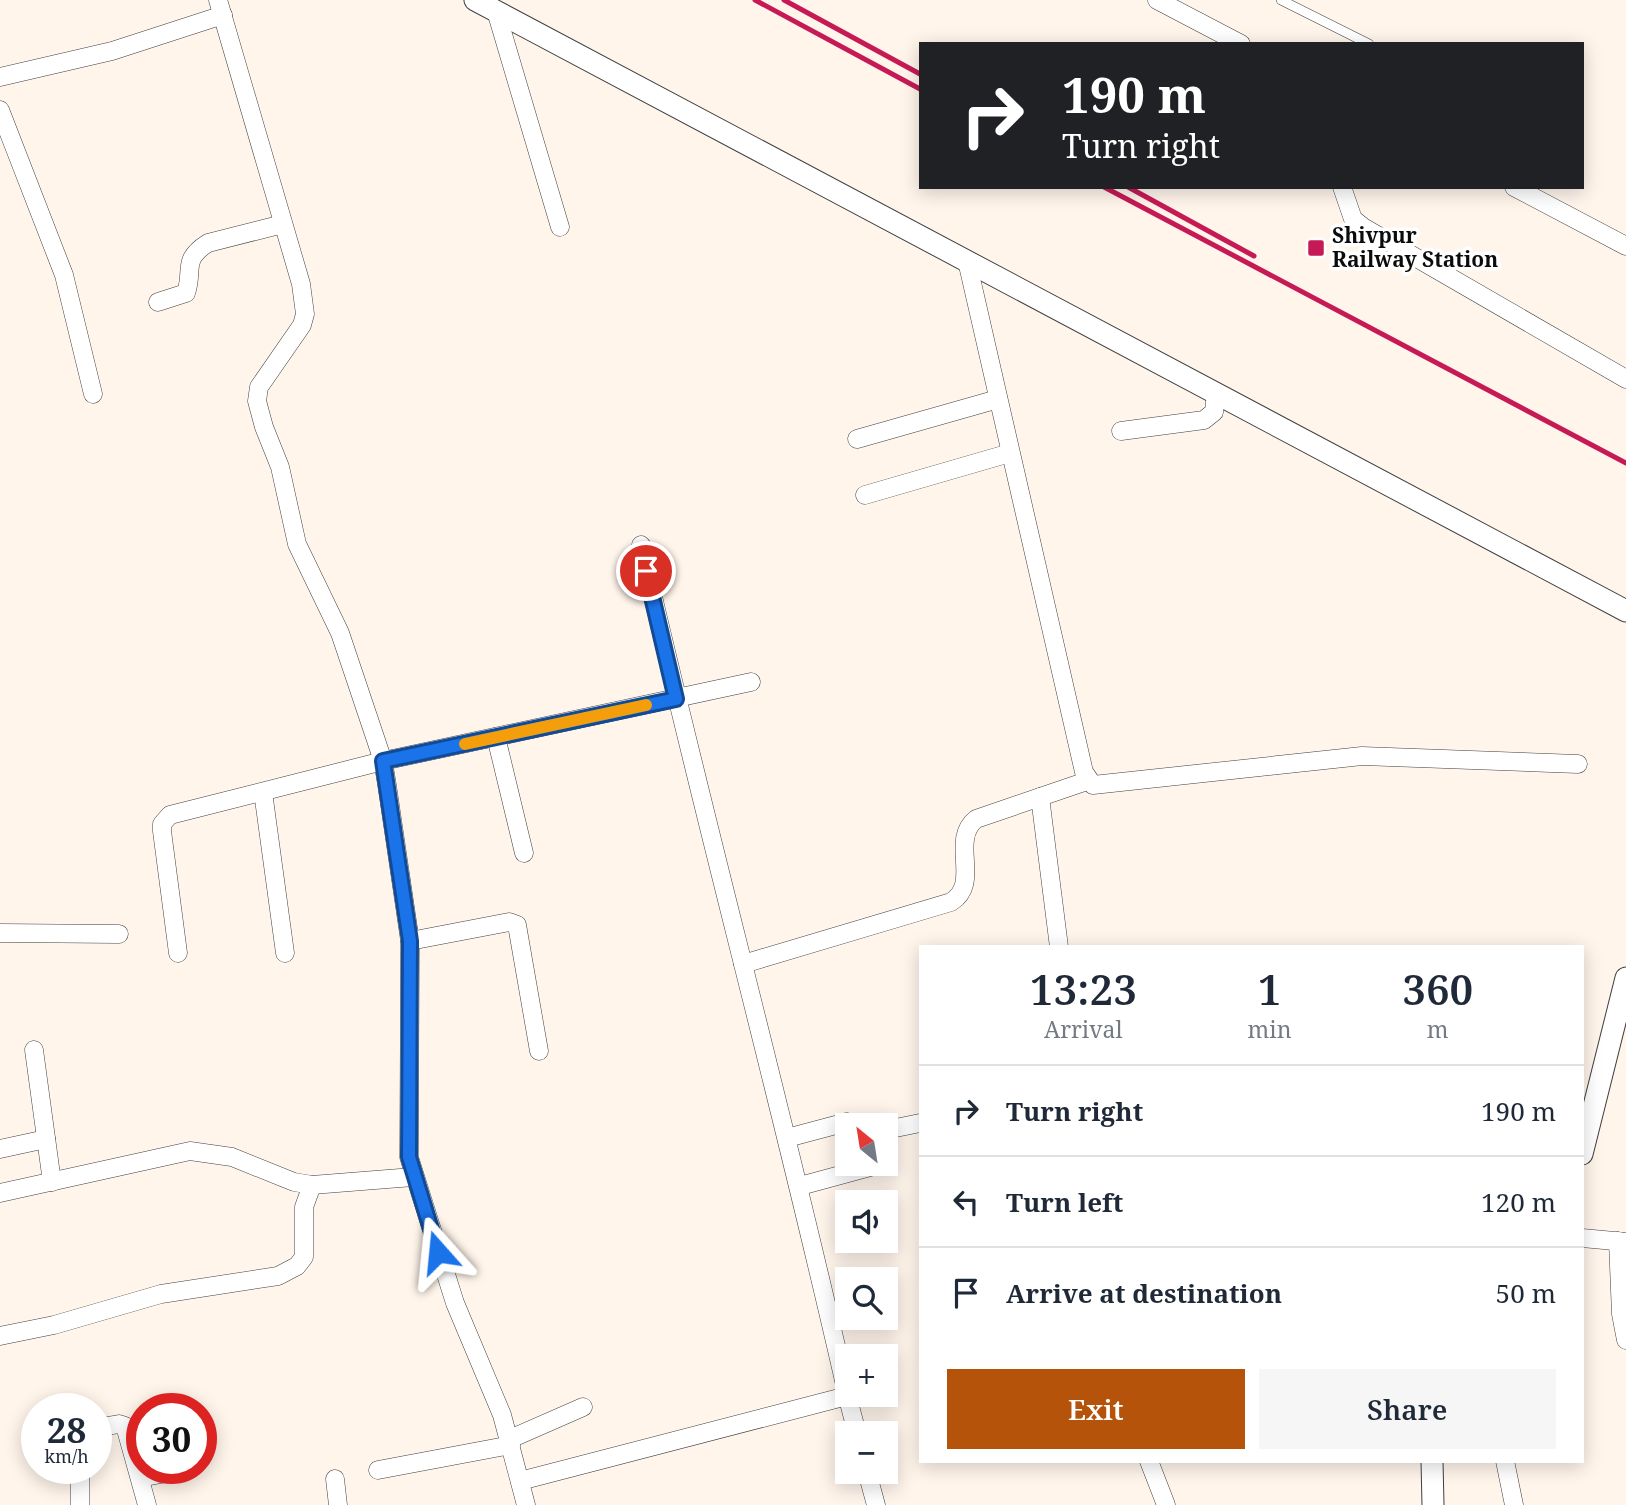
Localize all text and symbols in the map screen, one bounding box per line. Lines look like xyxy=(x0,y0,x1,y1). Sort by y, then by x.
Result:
text: 190 m xyxy=(1062,61,1206,127)
icon: right xyxy=(947,70,1038,161)
text: Turn right xyxy=(1062,124,1220,167)
place label: Shivpur Railway Station xyxy=(1332,221,1498,273)
marker: Shivpur Railway Station xyxy=(1306,238,1326,258)
pin xyxy=(616,541,676,601)
icon: arrive xyxy=(627,552,665,590)
text: 13:23 xyxy=(1030,960,1137,1017)
text: 1 xyxy=(1258,960,1281,1017)
text: 360 xyxy=(1402,960,1473,1017)
text: Arrival xyxy=(1044,1013,1123,1045)
text: min xyxy=(1248,1013,1292,1045)
text: m xyxy=(1427,1013,1449,1045)
icon: right xyxy=(947,1092,985,1130)
text: Turn right xyxy=(1006,1093,1143,1129)
text: 190 m xyxy=(1481,1093,1556,1129)
north arrow xyxy=(835,1113,898,1176)
map controls xyxy=(835,1113,898,1484)
icon: left xyxy=(947,1183,985,1221)
text: Turn left xyxy=(1006,1184,1123,1220)
text: 120 m xyxy=(1481,1184,1556,1220)
button: sound xyxy=(835,1190,898,1253)
position arrow xyxy=(401,1215,475,1289)
button: search xyxy=(835,1267,898,1330)
icon: arrive xyxy=(947,1274,985,1312)
text: Arrive at destination xyxy=(1006,1275,1282,1311)
text: 50 m xyxy=(1496,1275,1556,1311)
button: + xyxy=(835,1344,898,1407)
button: Exit xyxy=(947,1369,1245,1449)
button: Share xyxy=(1259,1369,1556,1449)
speed limit sign: 30 xyxy=(126,1393,217,1484)
text: 28 xyxy=(47,1406,86,1453)
button: − xyxy=(835,1421,898,1484)
text: km/h xyxy=(44,1444,89,1468)

